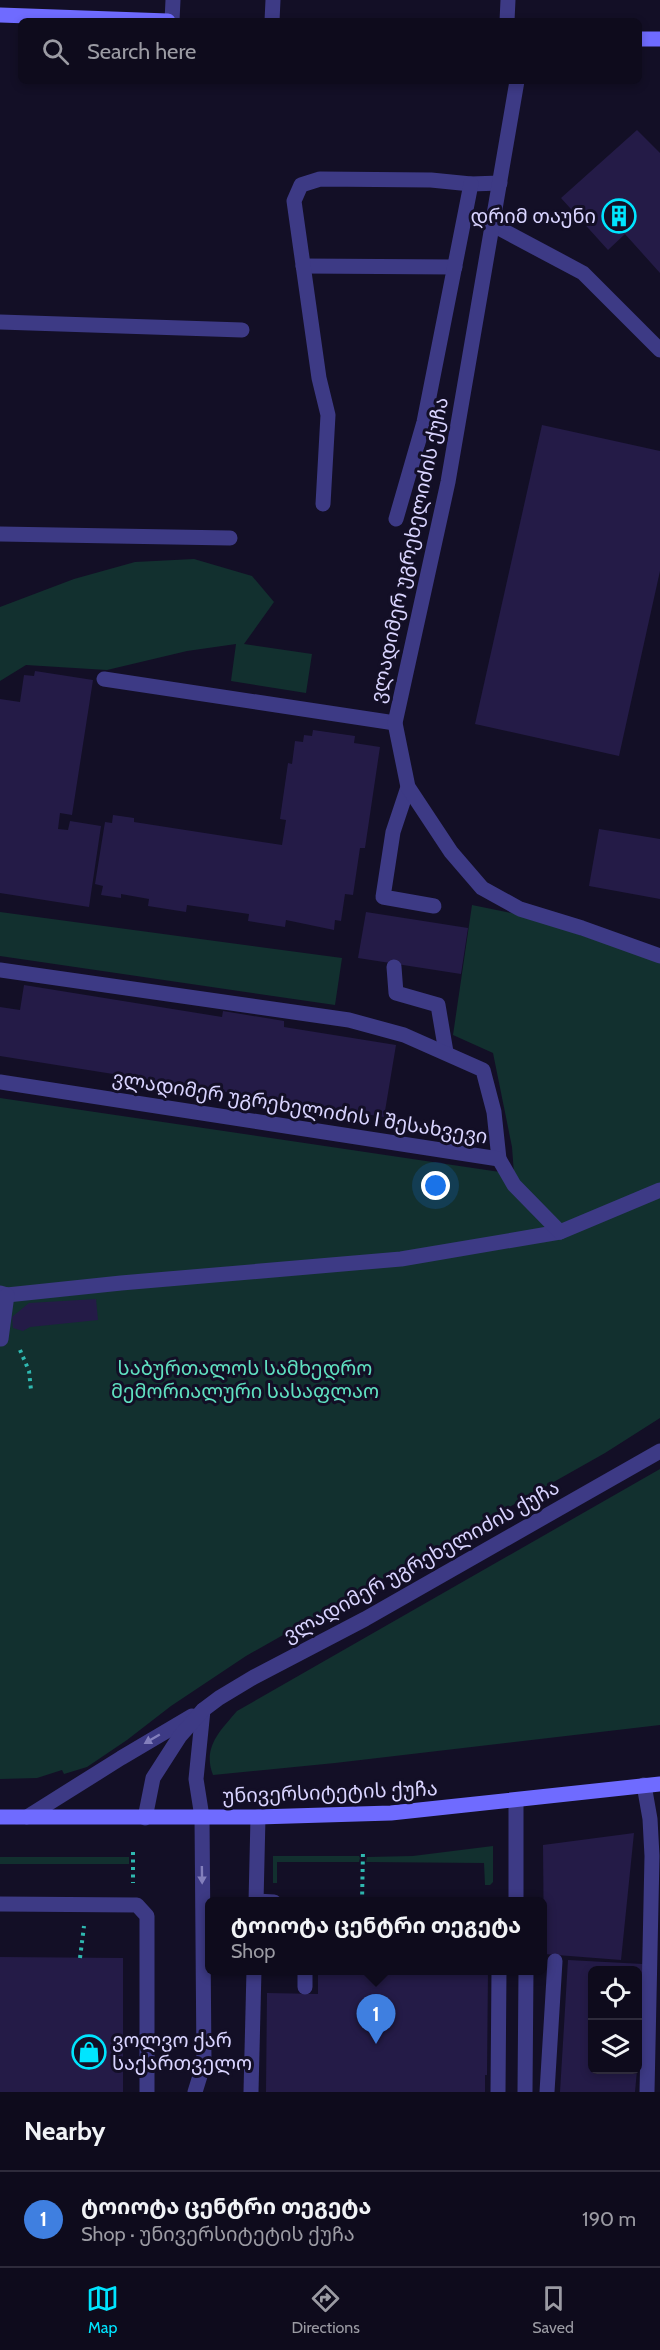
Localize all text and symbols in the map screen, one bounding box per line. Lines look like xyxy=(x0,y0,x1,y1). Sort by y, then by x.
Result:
search box xyxy=(18,18,642,84)
icon: search xyxy=(39,35,72,68)
text: Search here xyxy=(87,38,196,65)
building icon: დრიმ თაუნი xyxy=(601,198,637,234)
place label: დრიმ თაუნი xyxy=(471,204,596,229)
street label: ვლადიმერ უგრეხელიძის ქუჩა xyxy=(365,395,454,705)
street label: ვლადიმერ უგრეხელიძის I შესახვევი xyxy=(111,1065,489,1150)
your location xyxy=(421,1171,450,1200)
park label: საბურთალოს სამხედრო მემორიალური სასაფლაო xyxy=(111,1356,379,1404)
street label: ვლადიმერ უგრეხელიძის ქუჩა xyxy=(279,1475,564,1648)
one-way arrow xyxy=(144,1734,160,1745)
street label: უნივერსიტეტის ქუჩა xyxy=(222,1776,438,1808)
one-way arrow xyxy=(197,1866,207,1885)
popup xyxy=(205,1897,547,1975)
text: ტოიოტა ცენტრი თეგეტა xyxy=(231,1912,521,1939)
text: Shop xyxy=(231,1939,275,1963)
map controls xyxy=(588,1966,642,2074)
button: locate xyxy=(588,1966,642,2020)
pin: 1 xyxy=(356,1994,395,2044)
button: layers xyxy=(588,2020,642,2074)
place label: ვოლვო ქარ საქართველო xyxy=(112,2028,252,2076)
shop icon: ვოლვო ქარ საქართველო xyxy=(71,2034,107,2070)
text: Nearby xyxy=(24,2115,105,2147)
text: ტოიოტა ცენტრი თეგეტა xyxy=(81,2193,371,2220)
text: 1 xyxy=(40,2207,47,2231)
text: 190 m xyxy=(582,2207,636,2231)
text: Shop · უნივერსიტეტის ქუჩა xyxy=(81,2222,355,2246)
tab: Map xyxy=(86,2282,119,2337)
tab: Directions xyxy=(292,2282,360,2337)
tab: Saved xyxy=(532,2282,574,2337)

